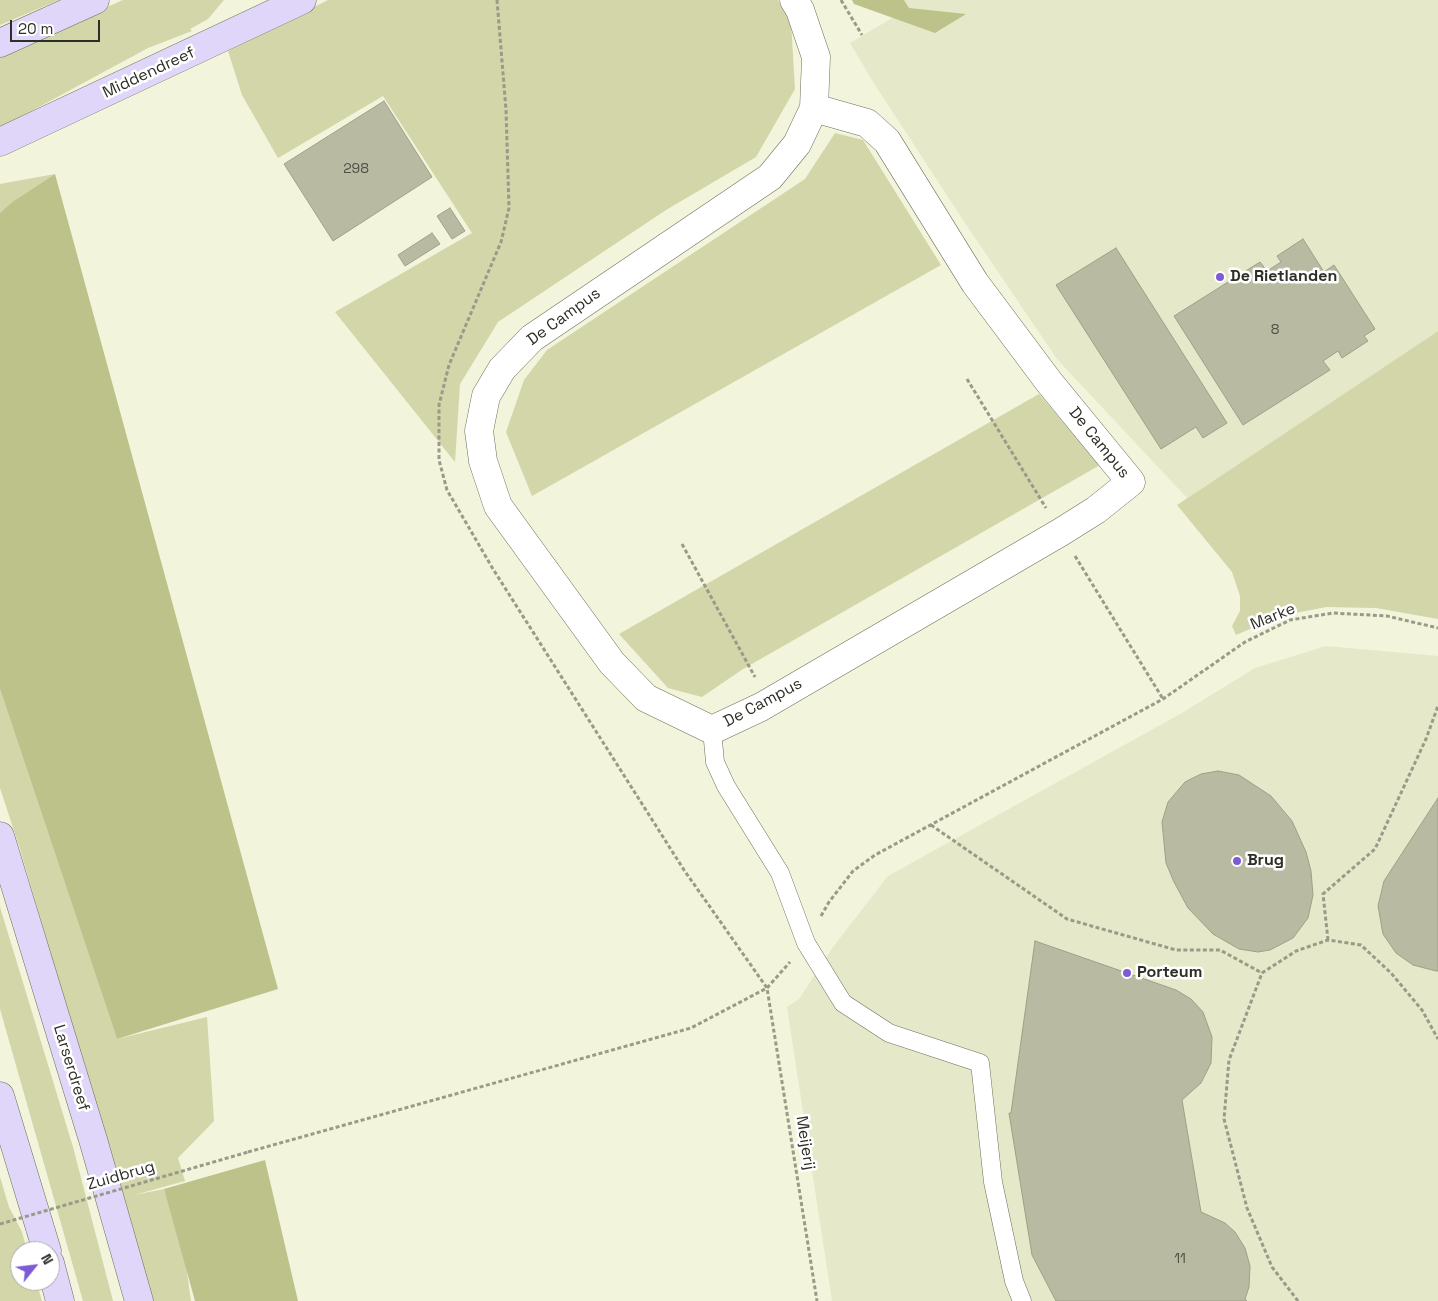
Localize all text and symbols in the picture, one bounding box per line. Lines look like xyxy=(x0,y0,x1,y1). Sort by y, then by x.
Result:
scale bar xyxy=(12,10,102,42)
text: 20 m xyxy=(18,19,53,38)
street label: Middendreef xyxy=(100,43,198,103)
house number: 298 xyxy=(343,161,369,177)
place label: De Rietlanden xyxy=(1230,267,1337,287)
marker: De Rietlanden xyxy=(1214,271,1226,283)
street label: De Campus xyxy=(524,284,604,350)
house number: 8 xyxy=(1271,322,1279,338)
street label: De Campus xyxy=(1064,404,1134,482)
street label: Marke xyxy=(1248,599,1298,635)
street label: De Campus xyxy=(721,674,805,732)
place label: Brug xyxy=(1247,851,1284,871)
marker: Brug xyxy=(1231,855,1243,867)
place label: Porteum xyxy=(1137,963,1202,983)
marker: Porteum xyxy=(1121,967,1133,979)
street label: Larserdreef xyxy=(49,1023,93,1113)
street label: Meijerij xyxy=(791,1115,819,1171)
street label: Zuidbrug xyxy=(85,1157,157,1195)
north arrow xyxy=(10,1241,60,1291)
text: N xyxy=(37,1251,57,1268)
house number: 11 xyxy=(1174,1251,1186,1267)

